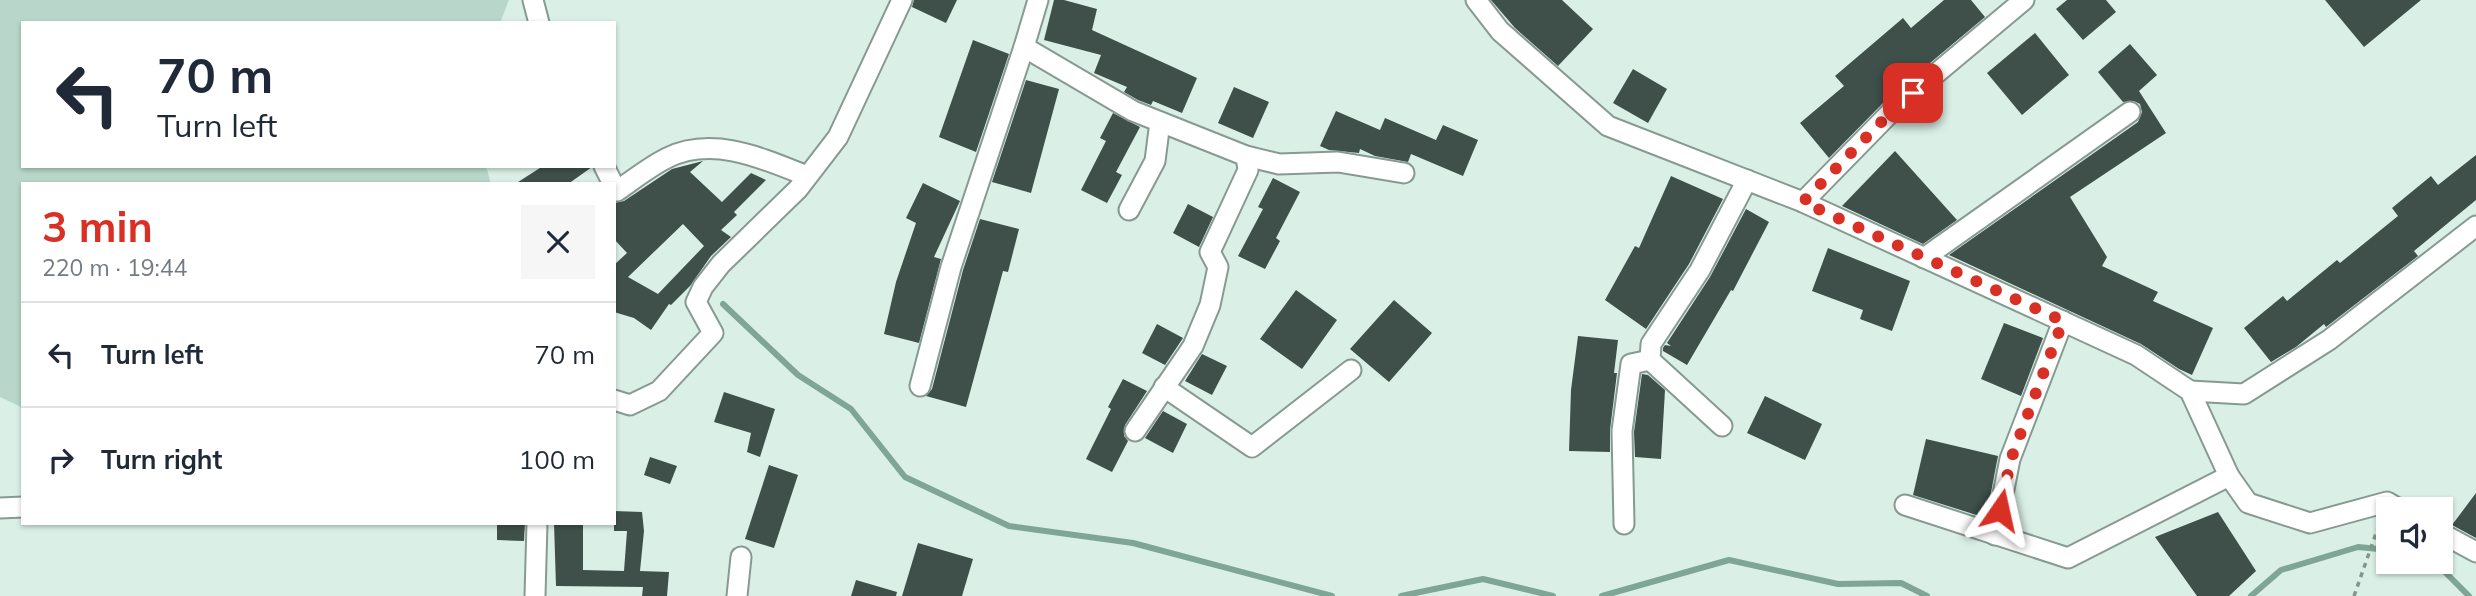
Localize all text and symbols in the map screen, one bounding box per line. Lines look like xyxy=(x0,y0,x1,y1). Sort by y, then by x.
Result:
text: 70 m xyxy=(157,44,273,105)
icon: left xyxy=(42,49,133,140)
pin xyxy=(1883,63,1943,123)
icon: arrive xyxy=(1894,74,1932,112)
text: Turn left xyxy=(157,105,277,145)
text: 3 min xyxy=(42,200,153,253)
button: close xyxy=(521,205,595,279)
text: 220 m · 19:44 xyxy=(42,253,187,282)
icon: left xyxy=(42,336,80,374)
text: Turn left xyxy=(101,338,203,371)
text: 70 m xyxy=(534,338,595,371)
icon: right xyxy=(42,441,80,479)
text: Turn right xyxy=(101,443,222,476)
text: 100 m xyxy=(519,443,595,476)
position arrow xyxy=(1963,473,2037,547)
map controls xyxy=(2376,497,2453,574)
button: sound xyxy=(2376,497,2453,574)

